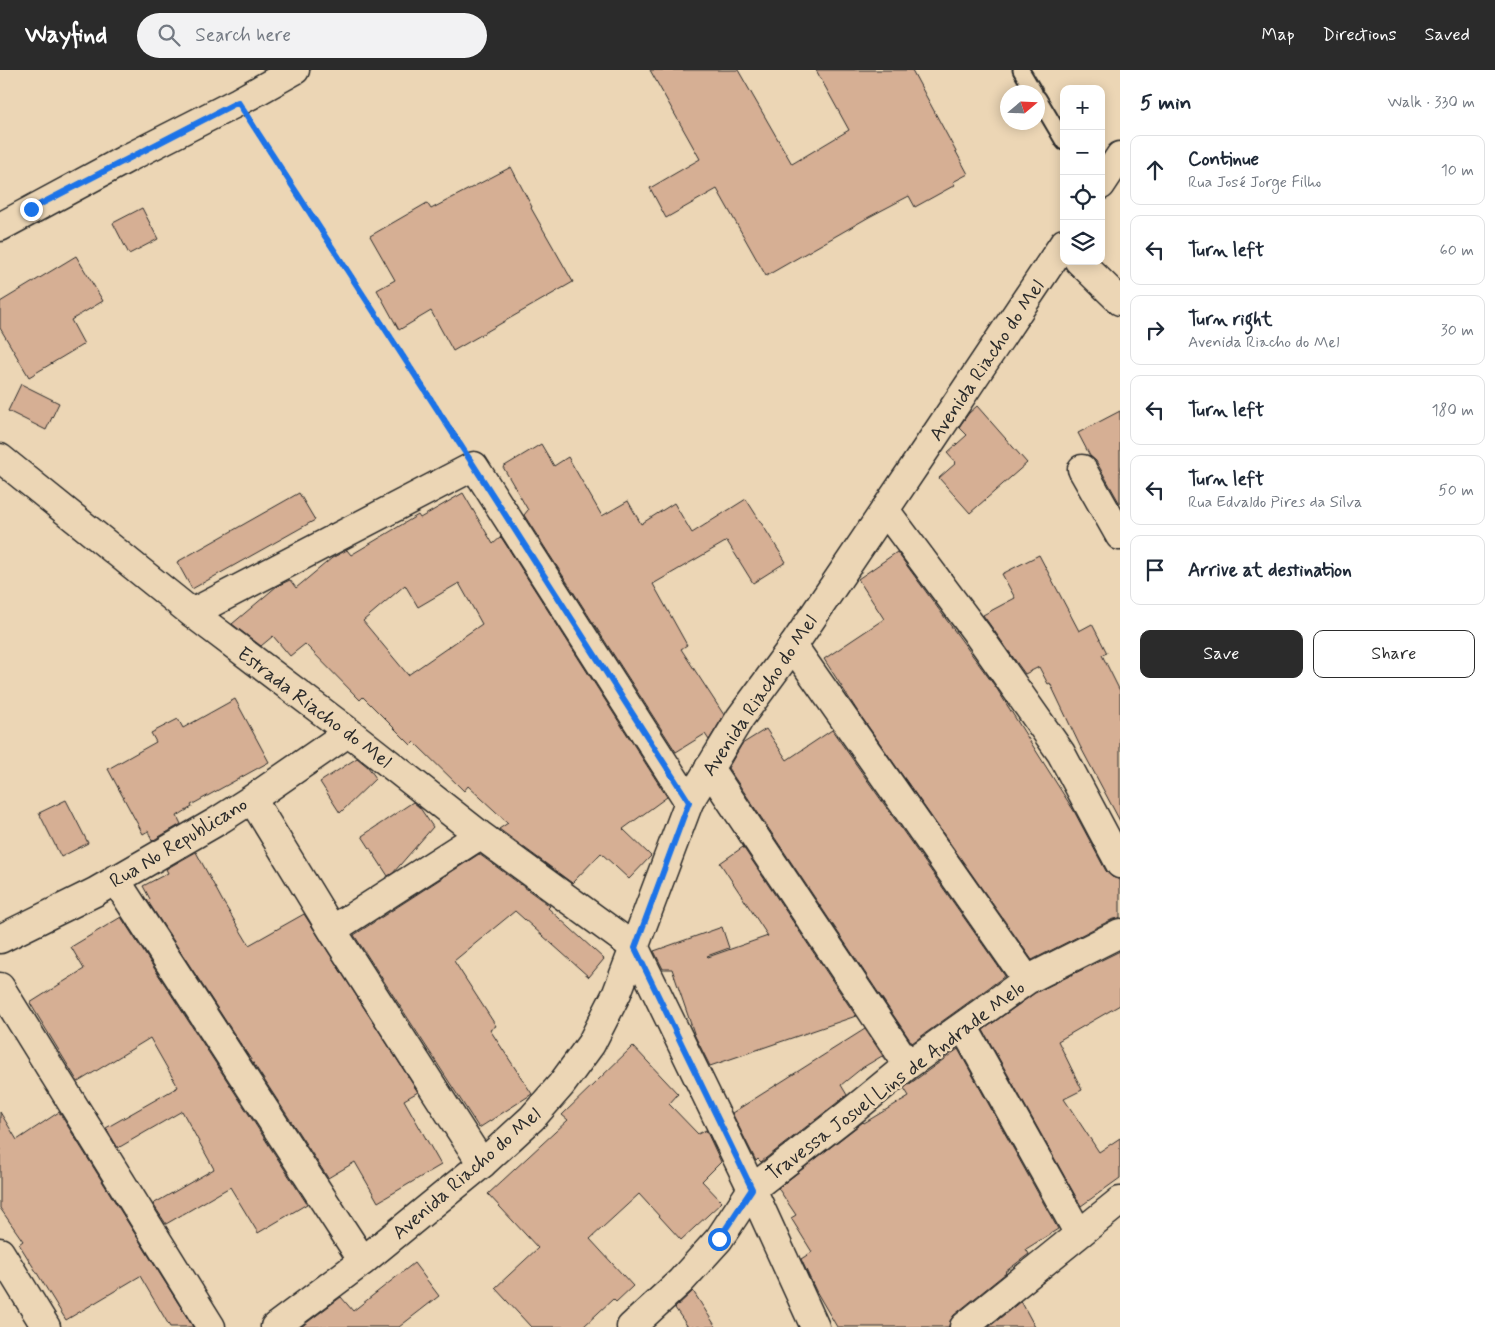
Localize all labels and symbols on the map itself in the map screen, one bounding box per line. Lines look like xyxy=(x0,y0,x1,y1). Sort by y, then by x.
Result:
north arrow xyxy=(1000,85,1045,130)
route end xyxy=(20,198,43,221)
street label: Avenida Riacho do Mel xyxy=(923,275,1051,447)
street label: Avenida Riacho do Mel xyxy=(696,610,824,782)
street label: Estrada Riacho do Mel xyxy=(231,641,397,775)
street label: Rua No Republicano xyxy=(105,791,253,895)
street label: Travessa Josuel Lins de Andrade Melo xyxy=(761,975,1031,1188)
street label: Avenida Riacho do Mel xyxy=(387,1102,547,1246)
route start xyxy=(708,1228,731,1251)

